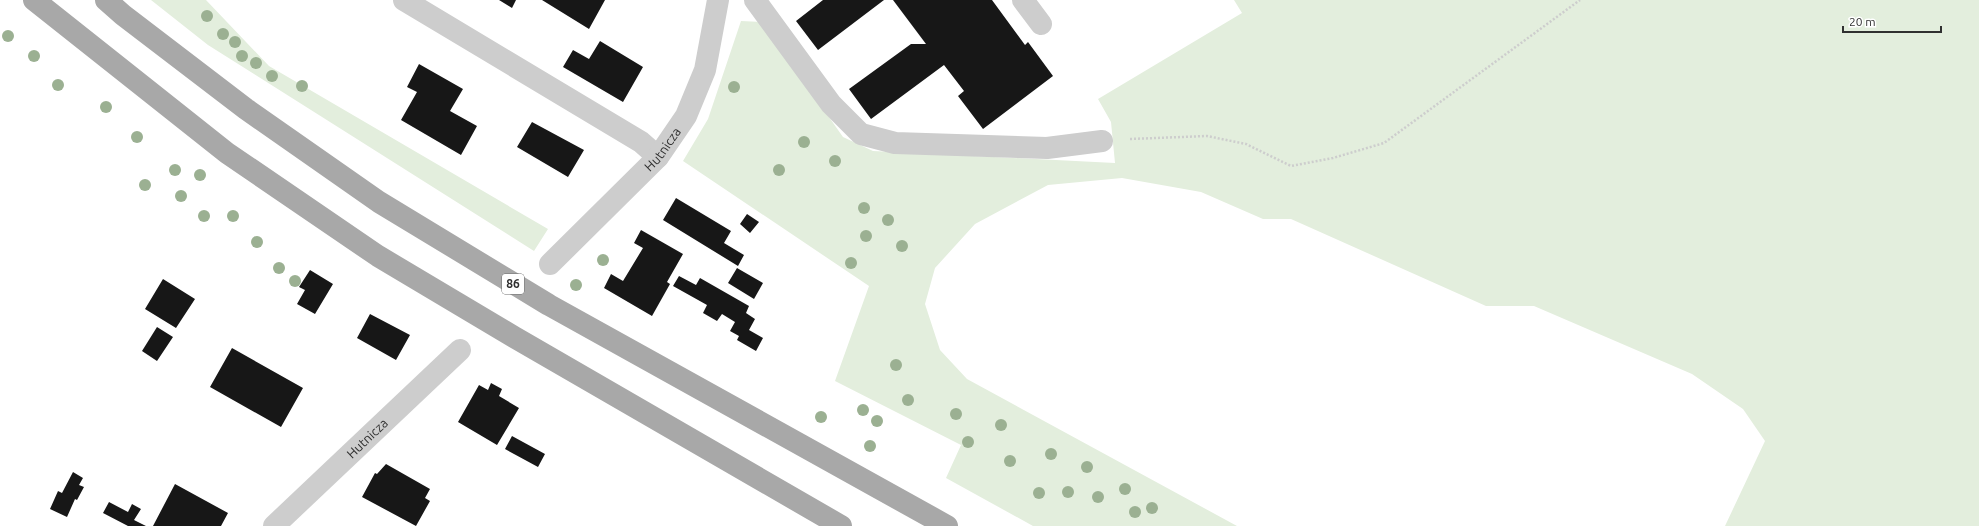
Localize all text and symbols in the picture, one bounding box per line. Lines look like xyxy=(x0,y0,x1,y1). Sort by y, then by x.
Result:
scale bar xyxy=(1843,8,1941,34)
text: 20 m xyxy=(1849,15,1876,28)
street label: Hutnicza xyxy=(641,125,683,174)
road number: 86 xyxy=(502,274,524,294)
street label: Hutnicza xyxy=(344,415,390,461)

